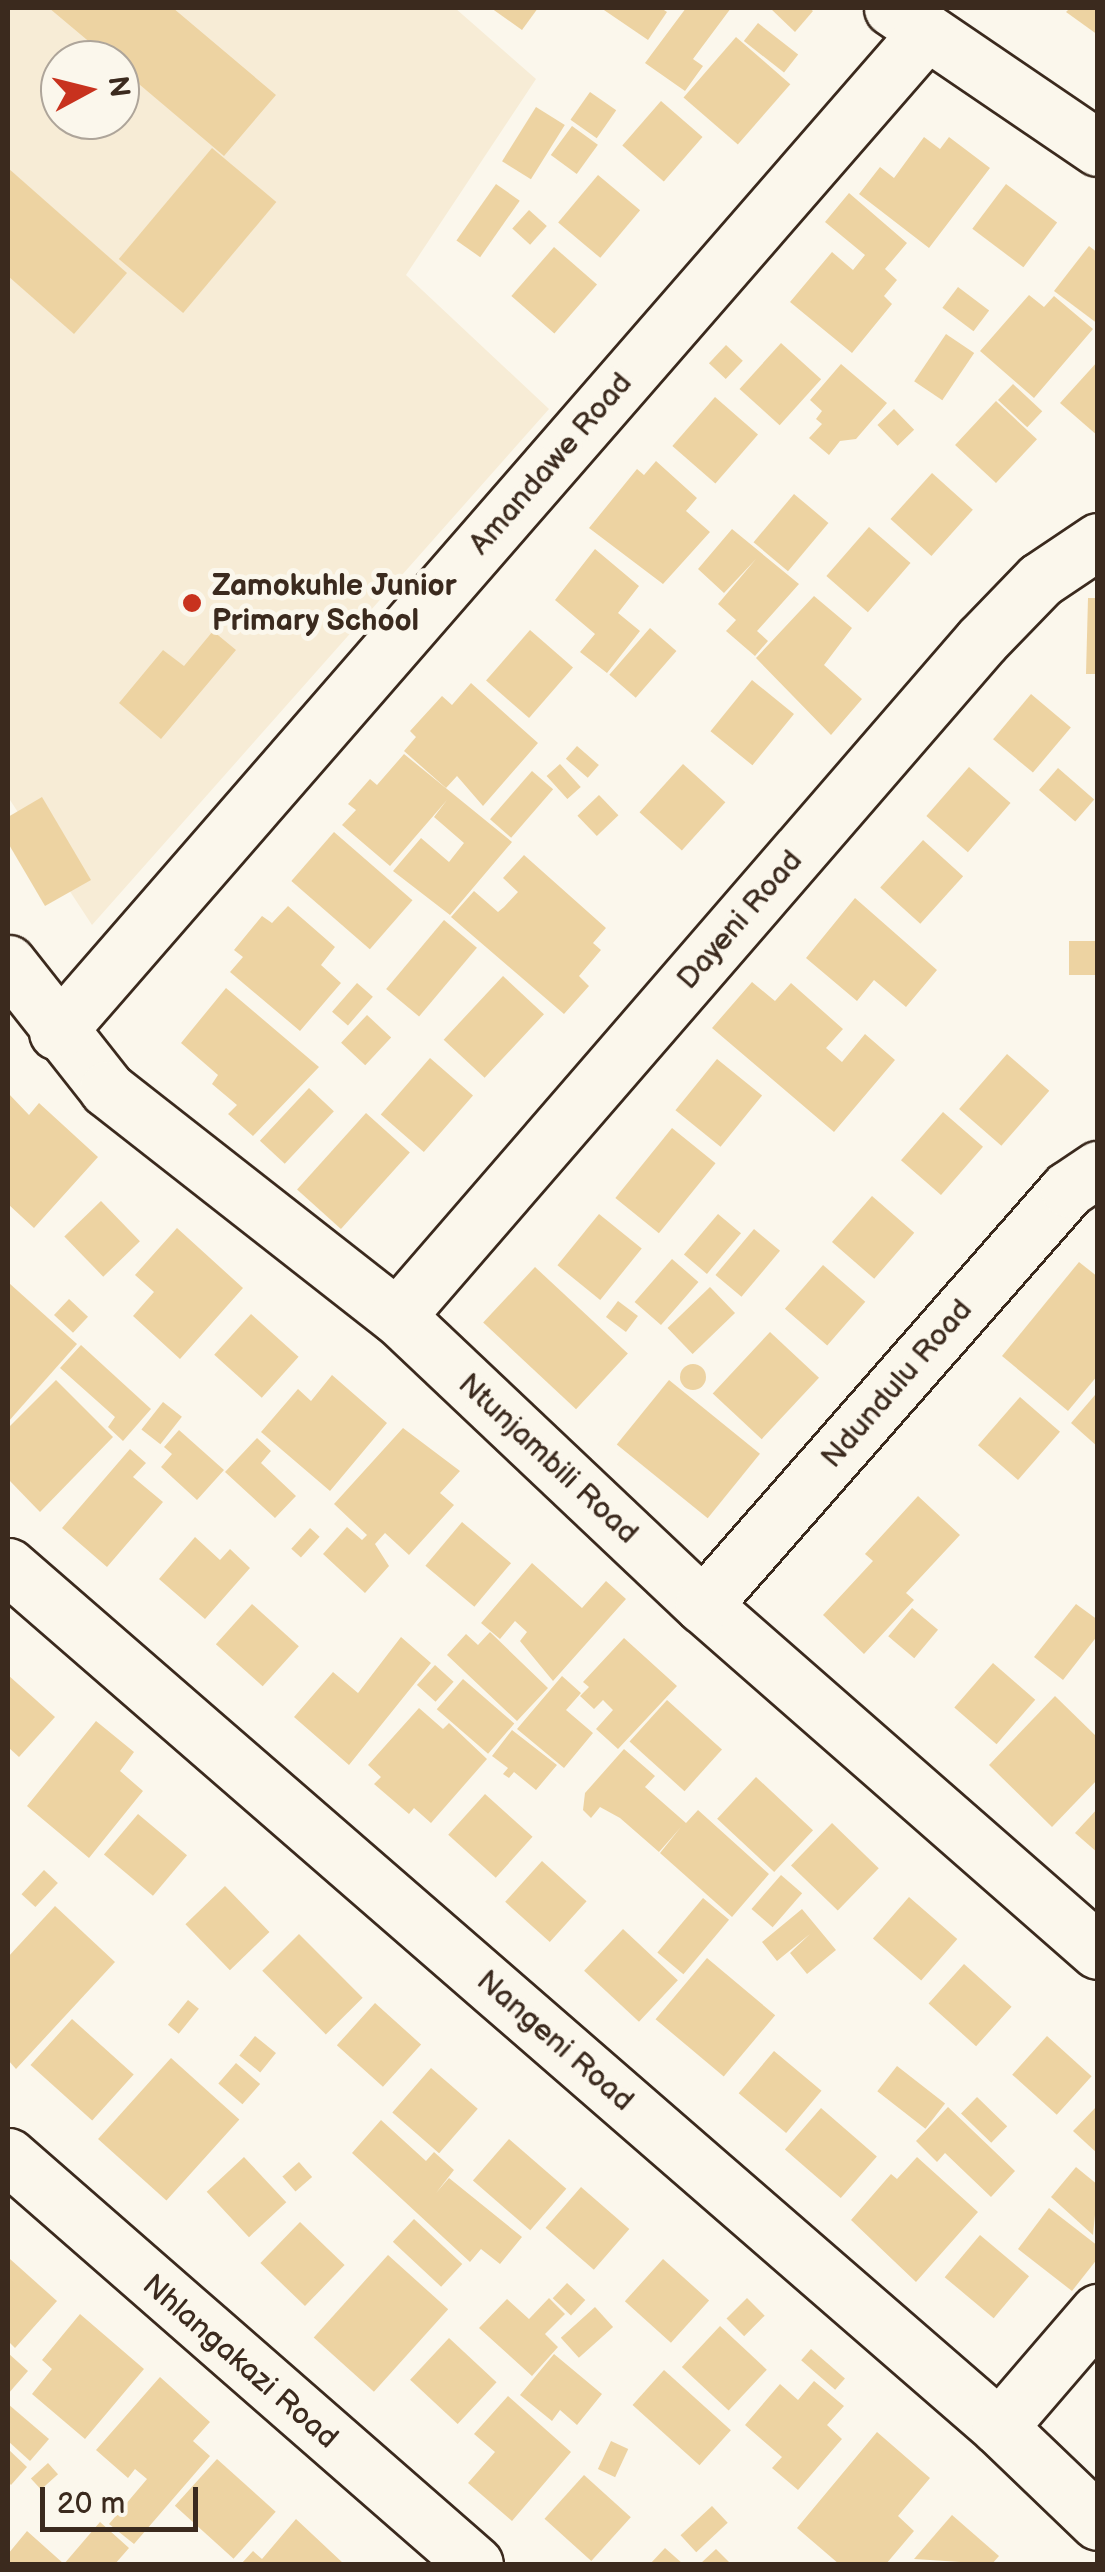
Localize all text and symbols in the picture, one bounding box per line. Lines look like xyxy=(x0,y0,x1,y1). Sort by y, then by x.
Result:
north arrow xyxy=(40,40,140,140)
text: N xyxy=(101,74,136,99)
street label: Amandawe Road xyxy=(462,366,640,562)
place label: Zamokuhle Junior Primary School xyxy=(212,568,457,638)
marker: Zamokuhle Junior Primary School xyxy=(181,592,203,614)
street label: Dayeni Road xyxy=(670,843,810,997)
street label: Ndundulu Road xyxy=(814,1292,980,1476)
street label: Ntunjambili Road xyxy=(451,1366,645,1552)
street label: Nangeni Road xyxy=(469,1963,641,2119)
street label: Nhlangakazi Road xyxy=(135,2267,345,2457)
scale bar xyxy=(45,2467,202,2529)
text: 20 m xyxy=(57,2486,125,2522)

